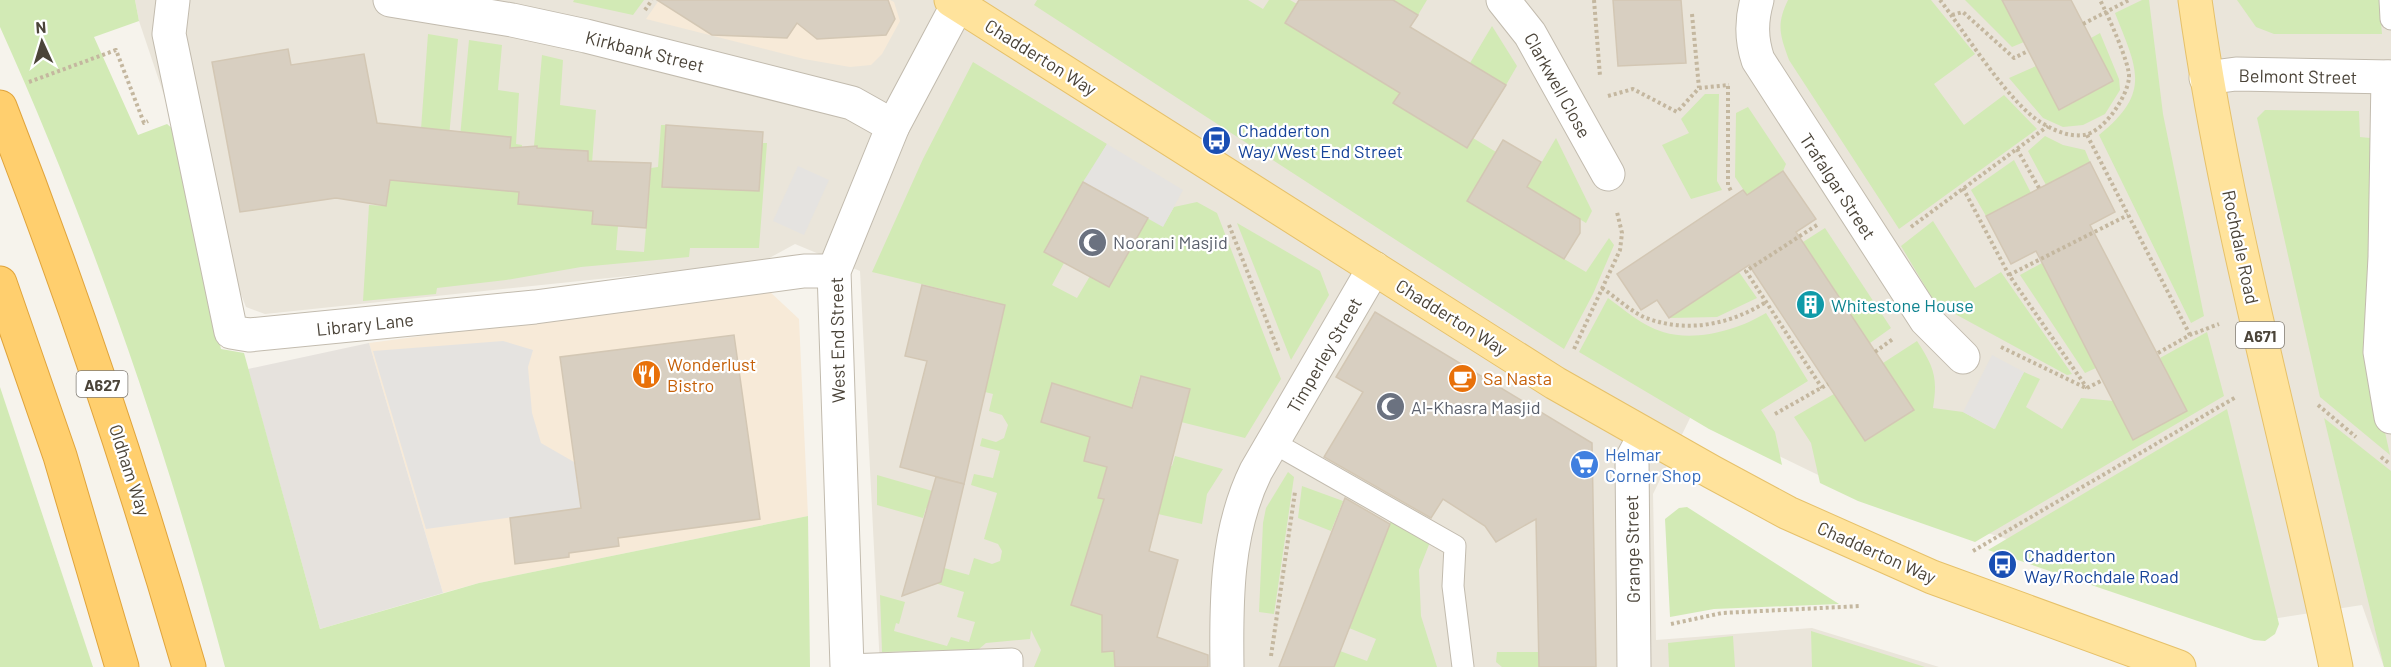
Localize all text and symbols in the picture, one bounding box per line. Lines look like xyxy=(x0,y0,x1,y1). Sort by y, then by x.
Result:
north arrow xyxy=(12,12,72,72)
street label: Chadderton Way xyxy=(981,14,1101,100)
text: N xyxy=(35,17,47,36)
street label: Kirkbank Street xyxy=(583,26,707,76)
street label: Clarkwell Close xyxy=(1520,28,1596,142)
street label: Belmont Street xyxy=(2239,64,2357,88)
place label: Chadderton Way/West End Street xyxy=(1238,119,1403,162)
bus stop icon: Chadderton Way/West End Street xyxy=(1201,124,1233,156)
street label: Trafalgar Street xyxy=(1795,129,1881,243)
street label: Rochdale Road xyxy=(2218,188,2264,306)
mosque icon: Noorani Masjid xyxy=(1076,226,1108,258)
place label: Noorani Masjid xyxy=(1113,231,1228,253)
street label: Chadderton Way xyxy=(1392,274,1512,360)
street label: West End Street xyxy=(825,277,849,403)
building icon: Whitestone House xyxy=(1794,289,1826,321)
street label: Timperley Street xyxy=(1282,293,1366,417)
place label: Whitestone House xyxy=(1831,294,1974,316)
street label: Library Lane xyxy=(315,308,415,340)
road number: A671 xyxy=(2236,322,2284,348)
place label: Wonderlust Bistro xyxy=(667,353,756,396)
restaurant icon: Wonderlust Bistro xyxy=(630,358,662,390)
cafe icon: Sa Nasta xyxy=(1446,362,1478,394)
place label: Sa Nasta xyxy=(1483,367,1552,389)
road number: A627 xyxy=(76,371,128,397)
mosque icon: Al-Khasra Masjid xyxy=(1374,391,1406,423)
place label: Al-Khasra Masjid xyxy=(1411,396,1541,418)
street label: Oldham Way xyxy=(105,421,155,519)
place label: Helmar Corner Shop xyxy=(1605,443,1701,486)
supermarket icon: Helmar Corner Shop xyxy=(1568,448,1600,480)
street label: Grange Street xyxy=(1620,495,1644,603)
street label: Chadderton Way xyxy=(1814,516,1940,588)
place label: Chadderton Way/Rochdale Road xyxy=(2024,544,2179,587)
bus stop icon: Chadderton Way/Rochdale Road xyxy=(1987,549,2019,581)

